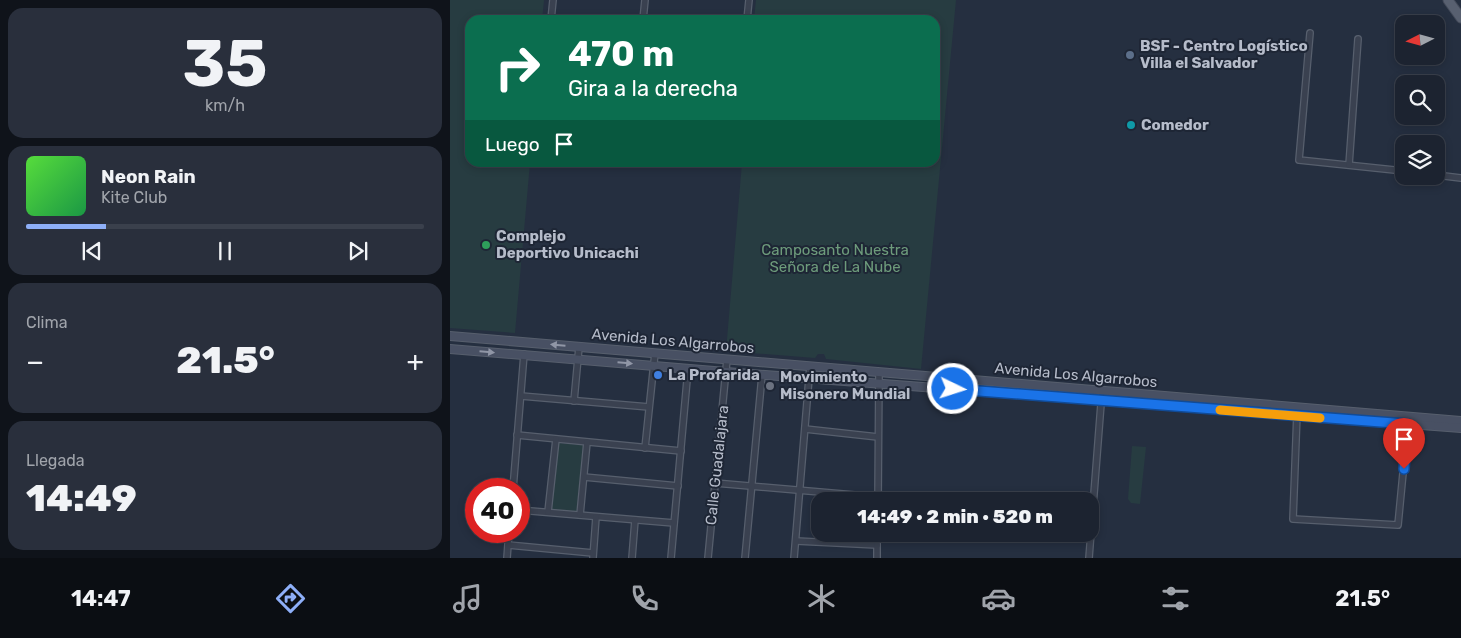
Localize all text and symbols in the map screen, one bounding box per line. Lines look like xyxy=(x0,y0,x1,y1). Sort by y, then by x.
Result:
north arrow xyxy=(1395,15,1445,65)
map controls xyxy=(1395,15,1445,185)
text: 35 xyxy=(183,25,267,102)
text: 470 m xyxy=(568,33,674,75)
icon: right xyxy=(485,35,550,100)
place label: BSF - Centro Logístico Villa el Salvador xyxy=(1140,37,1308,72)
marker: BSF - Centro Logístico Villa el Salvador xyxy=(1124,49,1136,61)
text: Gira a la derecha xyxy=(568,75,738,102)
button: search xyxy=(1395,75,1445,125)
text: km/h xyxy=(205,96,245,115)
place label: Comedor xyxy=(1141,116,1209,134)
marker: Comedor xyxy=(1125,119,1137,131)
icon: arrive xyxy=(550,130,578,158)
text: Luego xyxy=(485,133,540,156)
button: layers xyxy=(1395,135,1445,185)
text: Neon Rain xyxy=(101,165,196,188)
text: Kite Club xyxy=(101,188,167,207)
place label: Complejo Deportivo Unicachi xyxy=(496,227,639,262)
icon: previous xyxy=(78,237,106,265)
icon: pause xyxy=(211,237,239,265)
icon: next xyxy=(344,237,372,265)
marker: Complejo Deportivo Unicachi xyxy=(480,239,492,251)
park label: Camposanto Nuestra Señora de La Nube xyxy=(761,241,909,276)
text: Clima xyxy=(26,313,67,332)
street label: Avenida Los Algarrobos xyxy=(591,325,756,357)
text: 21.5° xyxy=(176,337,275,383)
one-way arrow xyxy=(550,341,566,349)
text: − xyxy=(26,345,44,378)
text: + xyxy=(407,345,424,378)
one-way arrow xyxy=(479,348,495,356)
one-way arrow xyxy=(617,359,633,367)
street label: Avenida Los Algarrobos xyxy=(994,359,1159,391)
position arrow xyxy=(926,362,978,414)
place label: La Profarida xyxy=(668,366,760,384)
place label: Movimiento Misonero Mundial xyxy=(780,368,910,403)
marker: La Profarida xyxy=(652,369,664,381)
marker: Movimiento Misonero Mundial xyxy=(764,380,776,392)
street label: Calle Guadalajara xyxy=(702,404,732,526)
pin xyxy=(1383,418,1425,469)
icon: arrive xyxy=(1390,425,1418,453)
text: Llegada xyxy=(26,451,85,470)
text: 14:49 xyxy=(26,475,137,521)
speed limit sign: 40 xyxy=(465,478,530,543)
text: 14:49 · 2 min · 520 m xyxy=(857,505,1053,528)
icon: directions xyxy=(273,581,308,616)
icon: music xyxy=(450,581,485,616)
icon: phone xyxy=(627,581,662,616)
icon: climate xyxy=(804,581,839,616)
icon: car xyxy=(981,581,1016,616)
icon: filters xyxy=(1158,581,1193,616)
text: 14:47 xyxy=(71,585,131,612)
text: 21.5° xyxy=(1335,585,1390,612)

